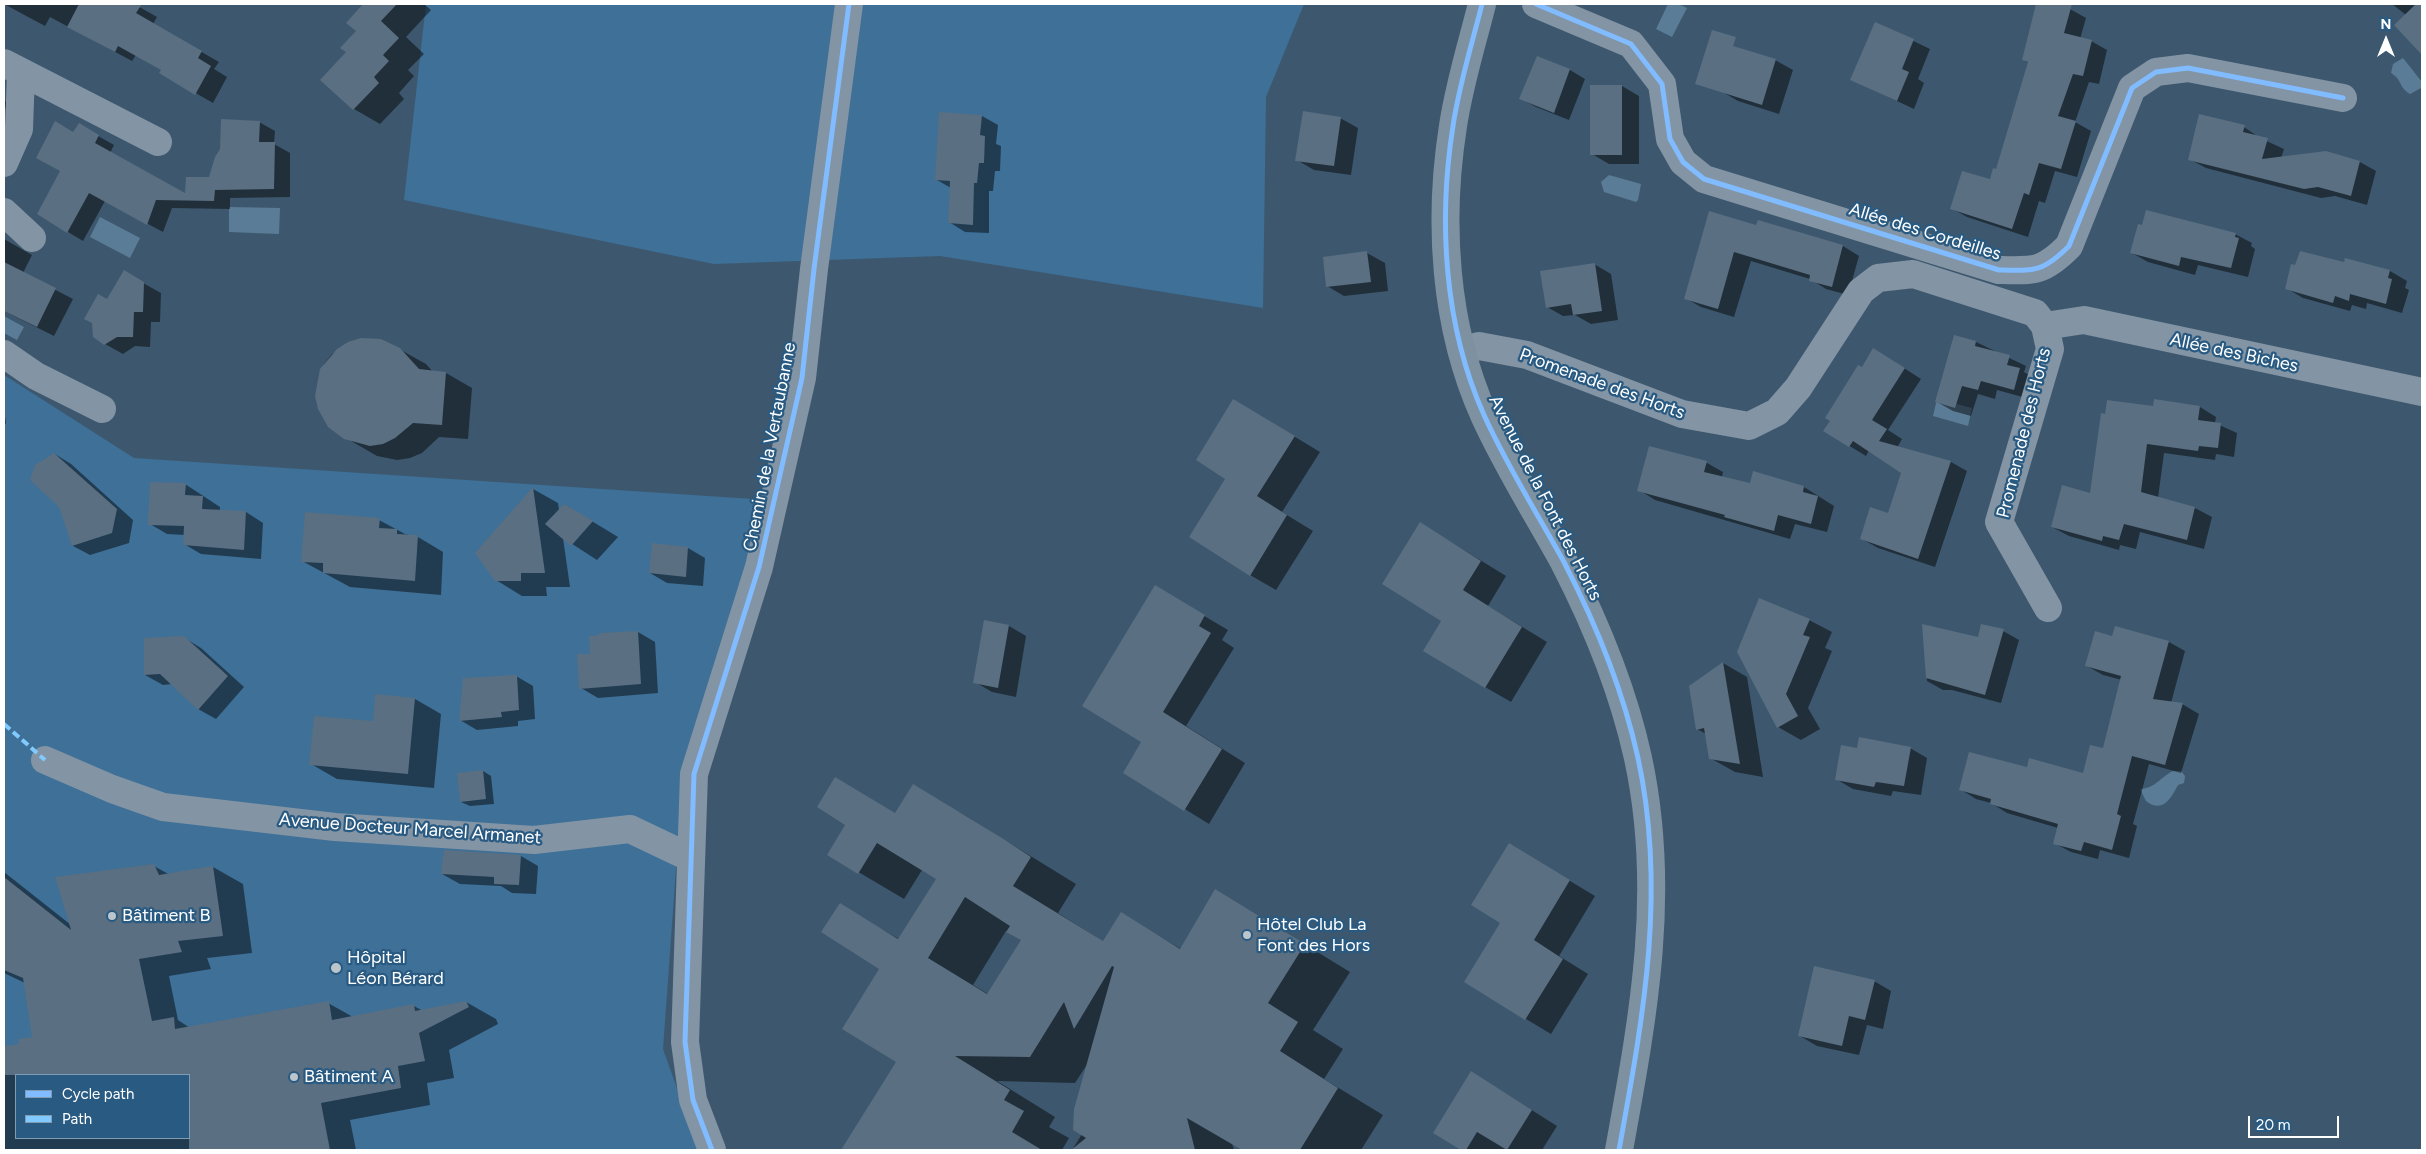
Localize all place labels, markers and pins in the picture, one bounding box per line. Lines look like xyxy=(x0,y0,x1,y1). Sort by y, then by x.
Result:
place label: Bâtiment B xyxy=(122,905,211,927)
marker: Bâtiment B xyxy=(106,910,118,922)
place label: Hôtel Club La Font des Hors xyxy=(1257,914,1370,956)
marker: Hôtel Club La Font des Hors xyxy=(1241,929,1253,941)
place label: Hôpital Léon Bérard xyxy=(347,947,444,990)
marker: Hôpital Léon Bérard xyxy=(329,961,343,975)
place label: Bâtiment A xyxy=(304,1066,394,1088)
marker: Bâtiment A xyxy=(288,1071,300,1083)

